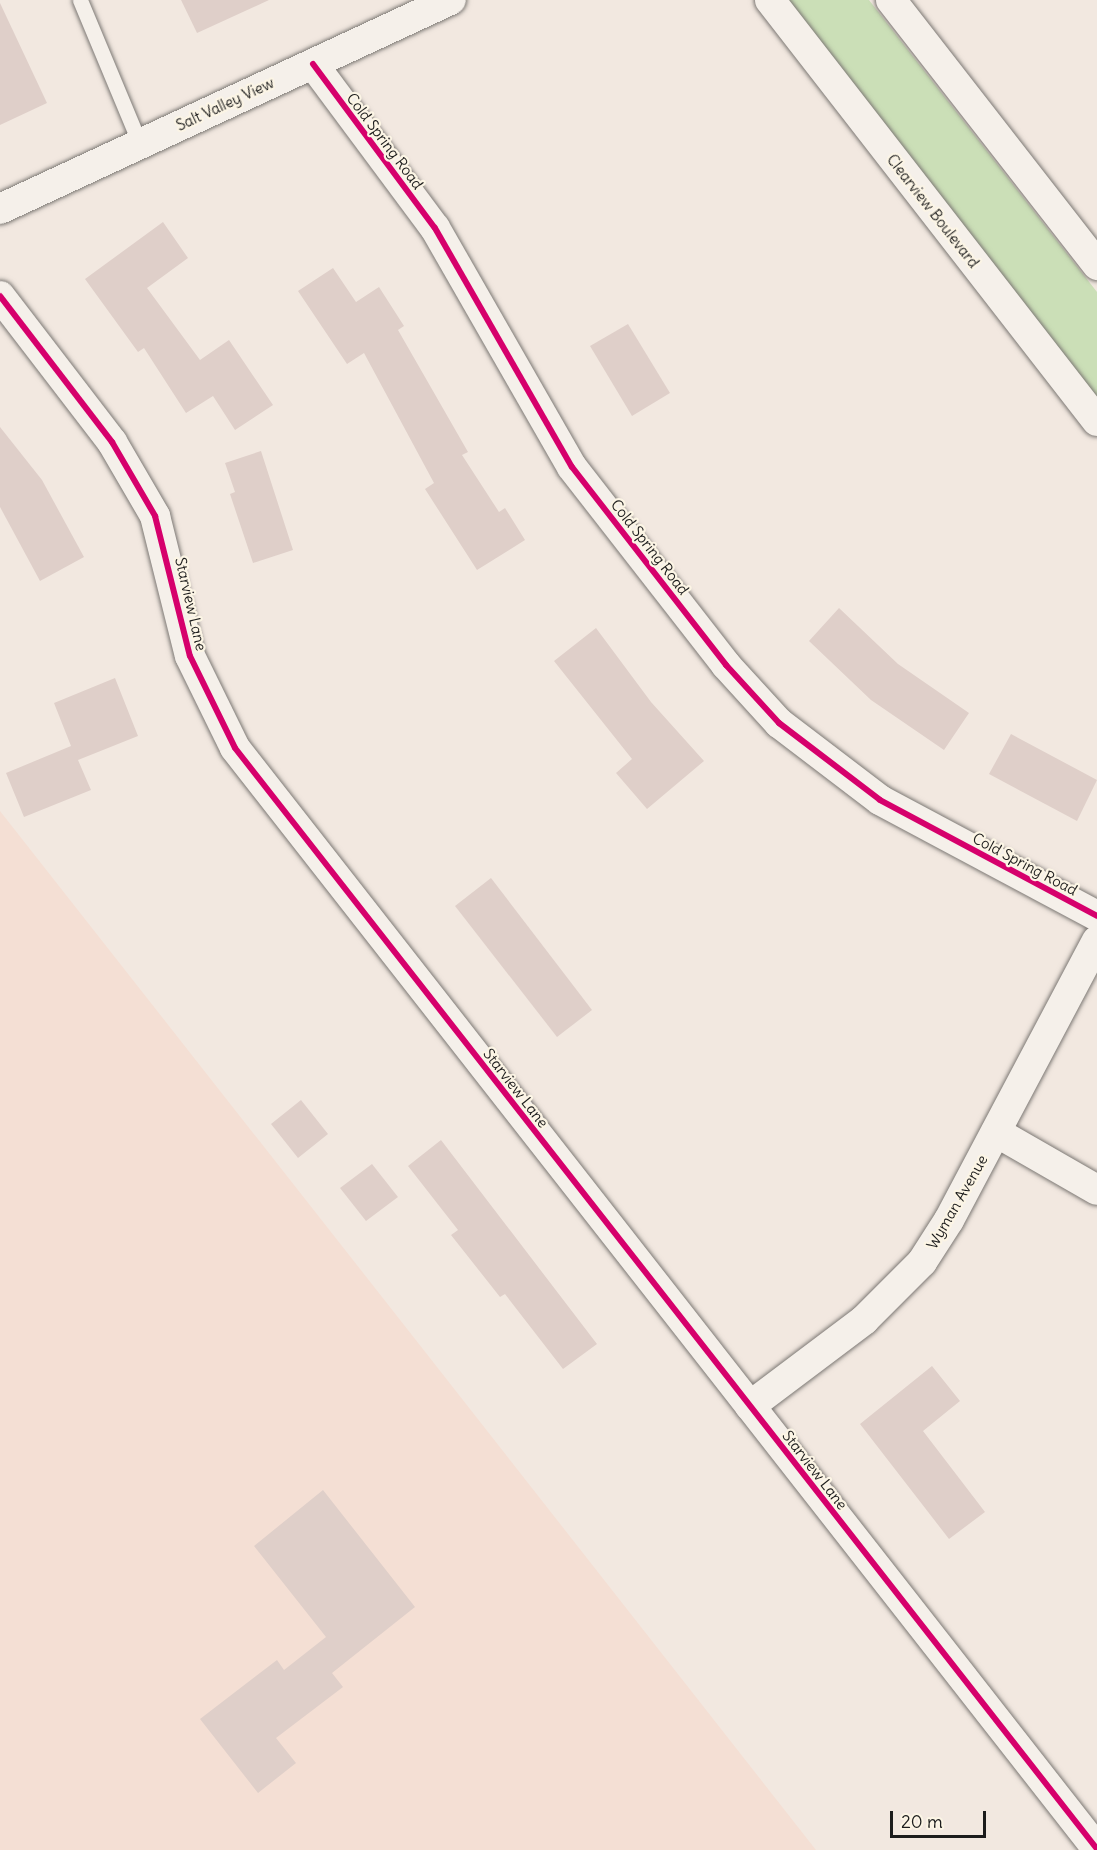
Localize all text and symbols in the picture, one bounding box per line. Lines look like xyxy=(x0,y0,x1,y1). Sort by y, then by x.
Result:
street label: Salt Valley View xyxy=(173,74,277,134)
street label: Cold Spring Road xyxy=(343,89,427,193)
street label: Clearview Boulevard xyxy=(883,151,983,271)
street label: Cold Spring Road xyxy=(607,496,693,598)
street label: Starview Lane xyxy=(172,556,210,652)
street label: Cold Spring Road xyxy=(970,829,1080,899)
street label: Starview Lane xyxy=(480,1045,552,1131)
street label: Wyman Avenue xyxy=(923,1152,991,1252)
street label: Starview Lane xyxy=(779,1427,851,1513)
scale bar xyxy=(893,1799,989,1837)
text: 20 m xyxy=(901,1810,943,1833)

